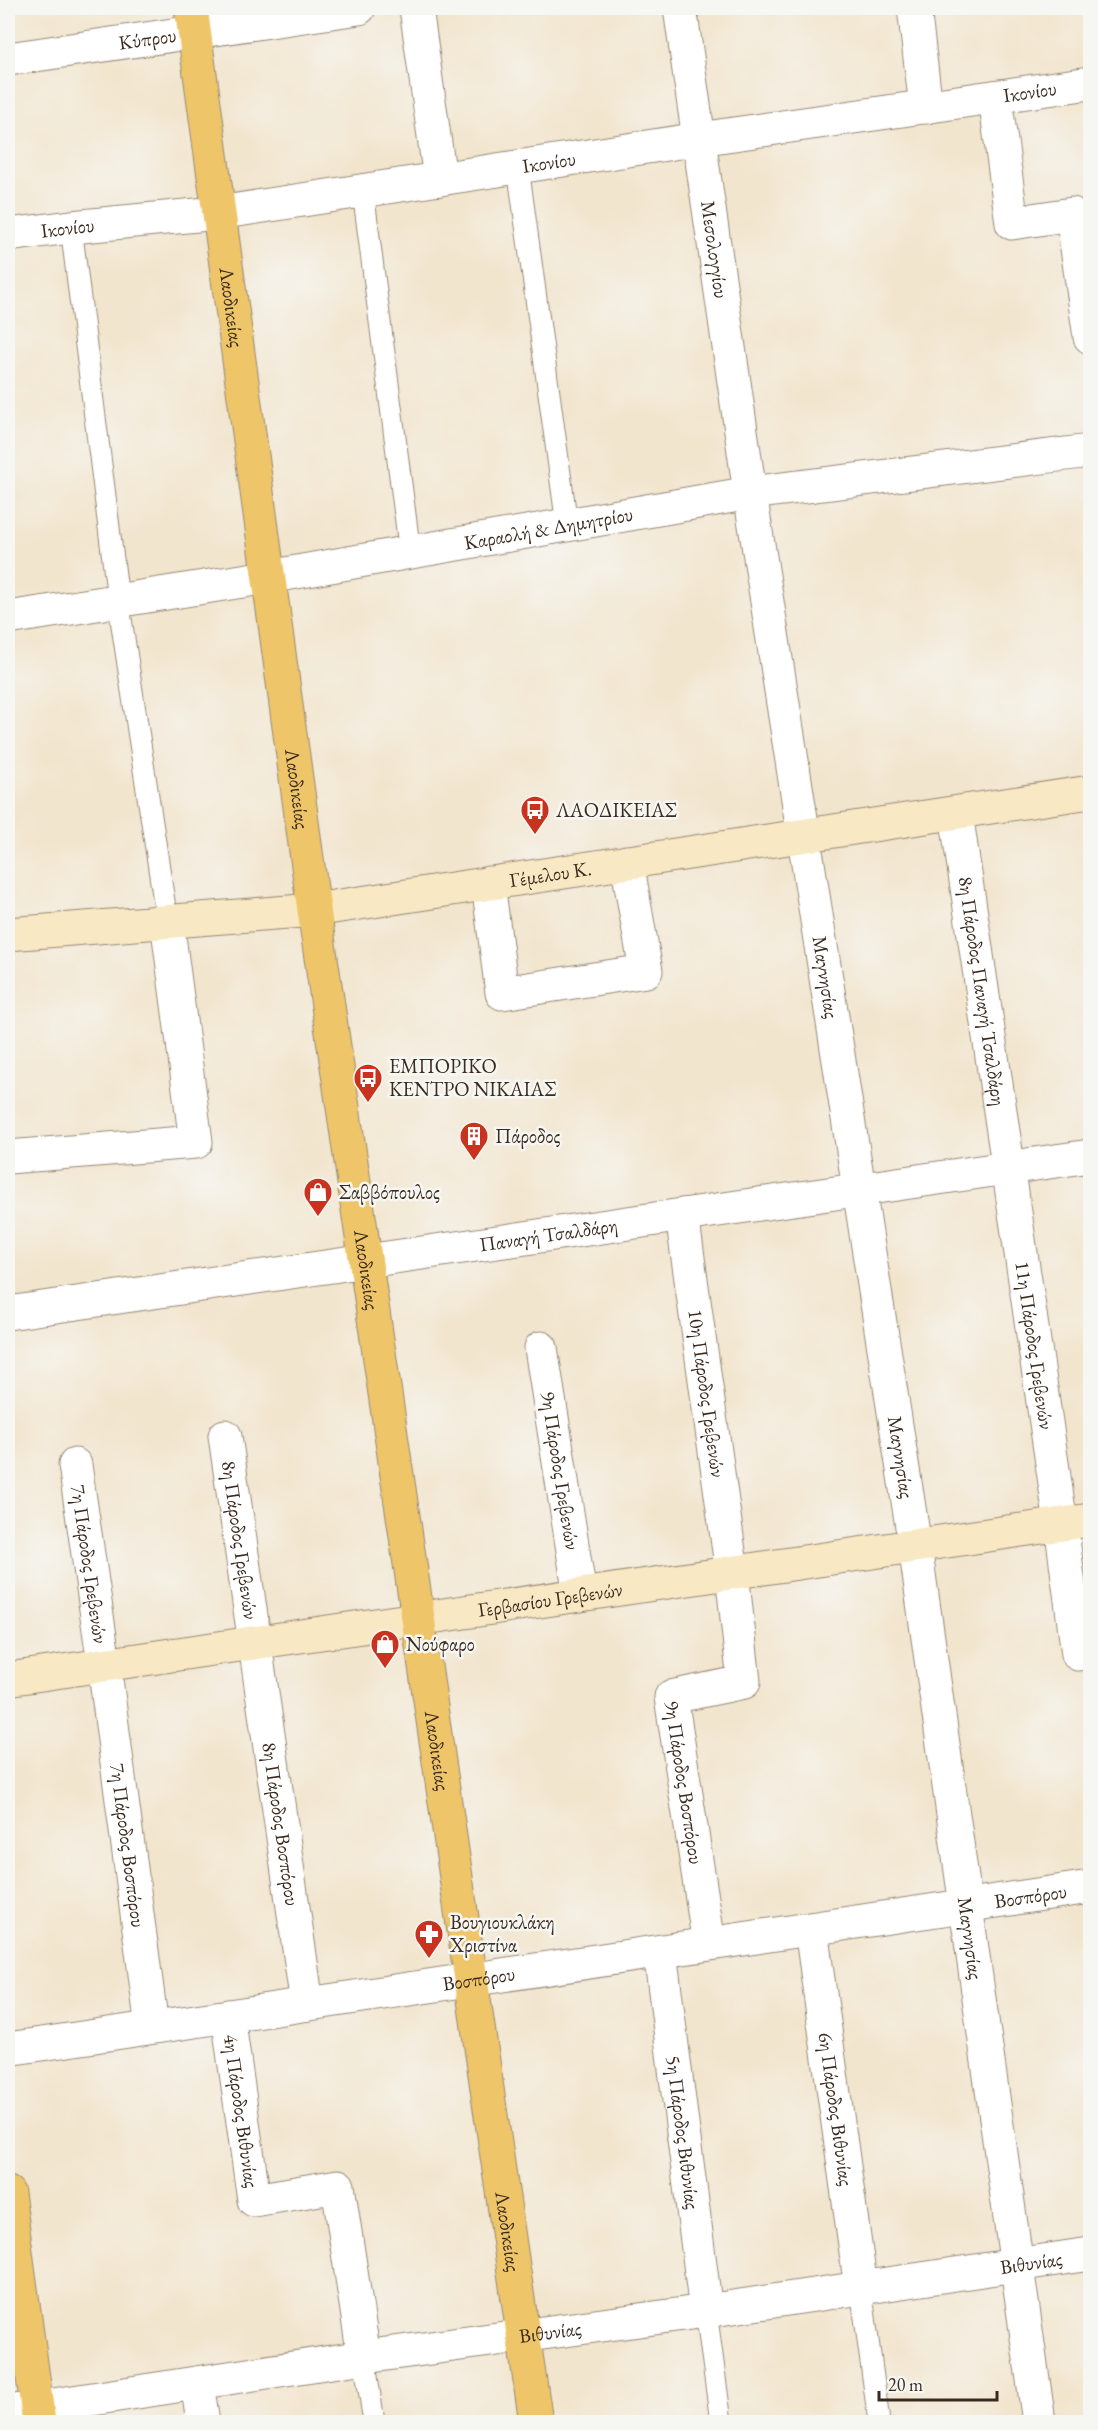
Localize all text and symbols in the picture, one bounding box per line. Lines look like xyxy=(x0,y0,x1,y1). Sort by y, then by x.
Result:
street label: Κύπρου xyxy=(117,22,178,56)
street label: Ικονίου xyxy=(1001,75,1058,108)
street label: Ικονίου xyxy=(520,145,577,179)
street label: Μεσολογγίου xyxy=(695,199,735,300)
street label: Ικονίου xyxy=(39,212,95,244)
street label: Λαοδικείας xyxy=(213,264,250,349)
street label: Καραολή & Δημητρίου xyxy=(462,501,635,556)
street label: Λαοδικείας xyxy=(279,746,316,831)
bus stop icon: ΛΑΟΔΙΚΕΙΑΣ xyxy=(519,794,551,836)
place label: ΛΑΟΔΙΚΕΙΑΣ xyxy=(555,797,677,823)
street label: Γέμελου Κ. xyxy=(507,855,593,893)
street label: 8η Πάροδος Παναγή Τσαλδάρη xyxy=(953,875,1012,1108)
street label: Μαγνησίας xyxy=(807,934,845,1020)
place label: ΕΜΠΟΡΙΚΟ ΚΕΝΤΡΟ ΝΙΚΑΙΑΣ xyxy=(389,1053,556,1102)
bus stop icon: ΕΜΠΟΡΙΚΟ ΚΕΝΤΡΟ ΝΙΚΑΙΑΣ xyxy=(352,1062,384,1104)
building icon: Πάροδος xyxy=(458,1120,490,1162)
place label: Πάροδος xyxy=(495,1123,560,1149)
shop icon: Σαββόπουλος xyxy=(302,1176,334,1218)
place label: Σαββόπουλος xyxy=(339,1179,440,1205)
street label: Παναγή Τσαλδάρη xyxy=(478,1212,619,1257)
street label: Λαοδικείας xyxy=(348,1227,386,1312)
street label: 11η Πάροδος Γρεβενών xyxy=(1009,1259,1060,1431)
street label: 10η Πάροδος Γρεβενών xyxy=(682,1307,732,1479)
street label: 9η Πάροδος Γρεβενών xyxy=(535,1389,586,1552)
street label: Μαγνησίας xyxy=(882,1414,920,1500)
street label: 8η Πάροδος Γρεβενών xyxy=(216,1459,264,1621)
street label: 7η Πάροδος Γρεβενών xyxy=(65,1483,114,1645)
street label: Γερβασίου Γρεβενών xyxy=(476,1576,624,1623)
shop icon: Νούφαρο xyxy=(369,1628,401,1670)
place label: Νούφαρο xyxy=(406,1631,475,1657)
street label: 9η Πάροδος Βοσπόρου xyxy=(659,1699,710,1866)
street label: Λαοδικείας xyxy=(419,1708,456,1793)
street label: 8η Πάροδος Βοσπόρου xyxy=(256,1740,306,1908)
street label: 7η Πάροδος Βοσπόρου xyxy=(104,1762,152,1929)
street label: Βοσπόρου xyxy=(993,1878,1069,1914)
street label: Μαγνησίας xyxy=(952,1895,989,1981)
place label: Βουγιουκλάκη Χριστίνα xyxy=(449,1909,555,1958)
pharmacy icon: Βουγιουκλάκη Χριστίνα xyxy=(413,1918,445,1960)
street label: Βοσπόρου xyxy=(441,1960,517,1997)
street label: 6η Πάροδος Βιθυνίας xyxy=(813,2031,860,2188)
street label: 4η Πάροδος Βιθυνίας xyxy=(218,2033,265,2190)
street label: 5η Πάροδος Βιθυνίας xyxy=(660,2054,706,2211)
street label: Λαοδικείας xyxy=(489,2189,527,2273)
street label: Βιθυνίας xyxy=(998,2245,1064,2280)
street label: Βιθυνίας xyxy=(517,2315,583,2349)
scale bar xyxy=(879,2364,998,2402)
text: 20 m xyxy=(888,2373,923,2396)

